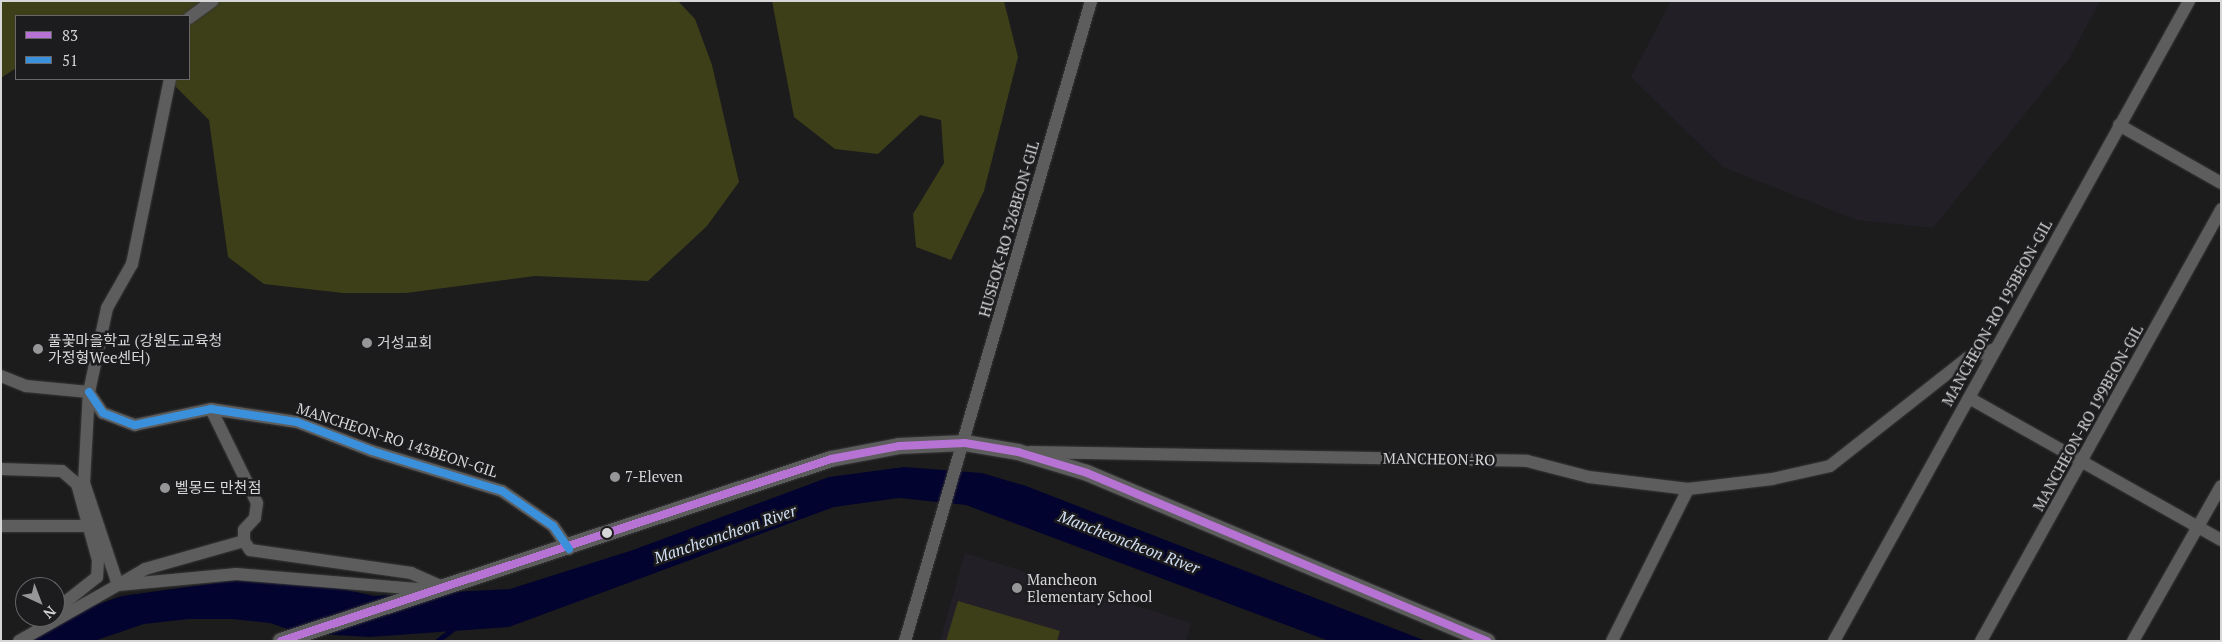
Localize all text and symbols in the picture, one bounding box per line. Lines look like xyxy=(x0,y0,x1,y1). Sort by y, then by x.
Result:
legend xyxy=(15,15,190,80)
text: 83 xyxy=(62,25,78,45)
text: 51 xyxy=(62,50,78,70)
street label: HUSEOK-RO 326BEON-GIL xyxy=(975,139,1043,319)
street label: MANCHEON-RO 195BEON-GIL xyxy=(1938,217,2056,409)
street label: MANCHEON-RO 199BEON-GIL xyxy=(2029,322,2147,514)
place label: 풀꽃마을학교 (강원도교육청 가정형Wee센터) xyxy=(48,331,222,366)
place label: 거성교회 xyxy=(377,334,432,352)
marker: 거성교회 xyxy=(361,337,373,349)
marker: 풀꽃마을학교 (강원도교육청 가정형Wee센터) xyxy=(32,343,44,355)
street label: MANCHEON-RO 143BEON-GIL xyxy=(294,399,500,481)
street label: MANCHEON-RO xyxy=(1383,449,1495,469)
place label: 7-Eleven xyxy=(625,468,683,486)
marker: 7-Eleven xyxy=(609,471,621,483)
place label: 벨몽드 만천점 xyxy=(175,479,261,497)
marker: 벨몽드 만천점 xyxy=(159,482,171,494)
water label: Mancheoncheon River xyxy=(651,501,799,567)
water label: Mancheoncheon River xyxy=(1056,506,1202,578)
unlabelled marker xyxy=(602,528,612,538)
place label: Mancheon Elementary School xyxy=(1027,570,1153,605)
north arrow xyxy=(15,577,65,627)
marker: Mancheon Elementary School xyxy=(1011,582,1023,594)
text: N xyxy=(40,602,60,623)

